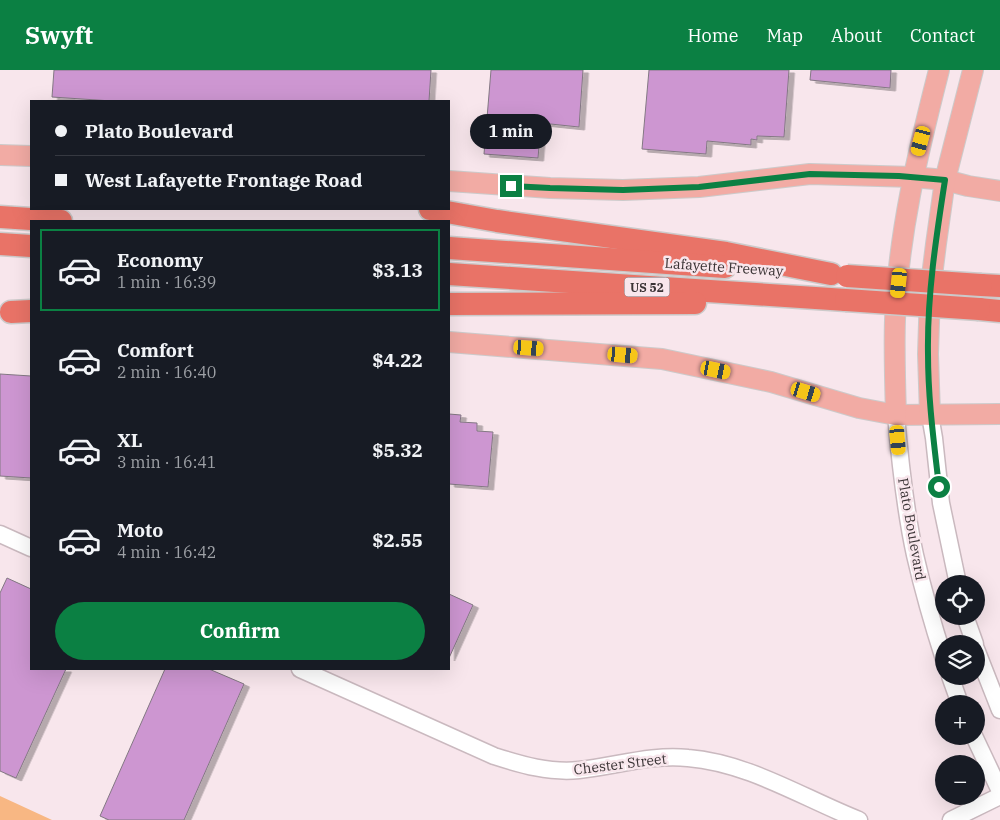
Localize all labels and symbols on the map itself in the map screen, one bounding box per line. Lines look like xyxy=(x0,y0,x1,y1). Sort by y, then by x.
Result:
callout: 1 min xyxy=(470,114,552,148)
car xyxy=(909,125,932,157)
route end xyxy=(500,175,522,197)
street label: Lafayette Freeway xyxy=(664,254,784,280)
car xyxy=(889,267,908,299)
road number: US 52 xyxy=(624,278,670,296)
car xyxy=(513,339,544,357)
car xyxy=(607,346,638,364)
car xyxy=(699,360,732,380)
car xyxy=(789,380,822,404)
car xyxy=(889,424,906,456)
street label: Plato Boulevard xyxy=(894,476,930,582)
route start xyxy=(928,476,950,498)
street label: Chester Street xyxy=(573,749,667,779)

